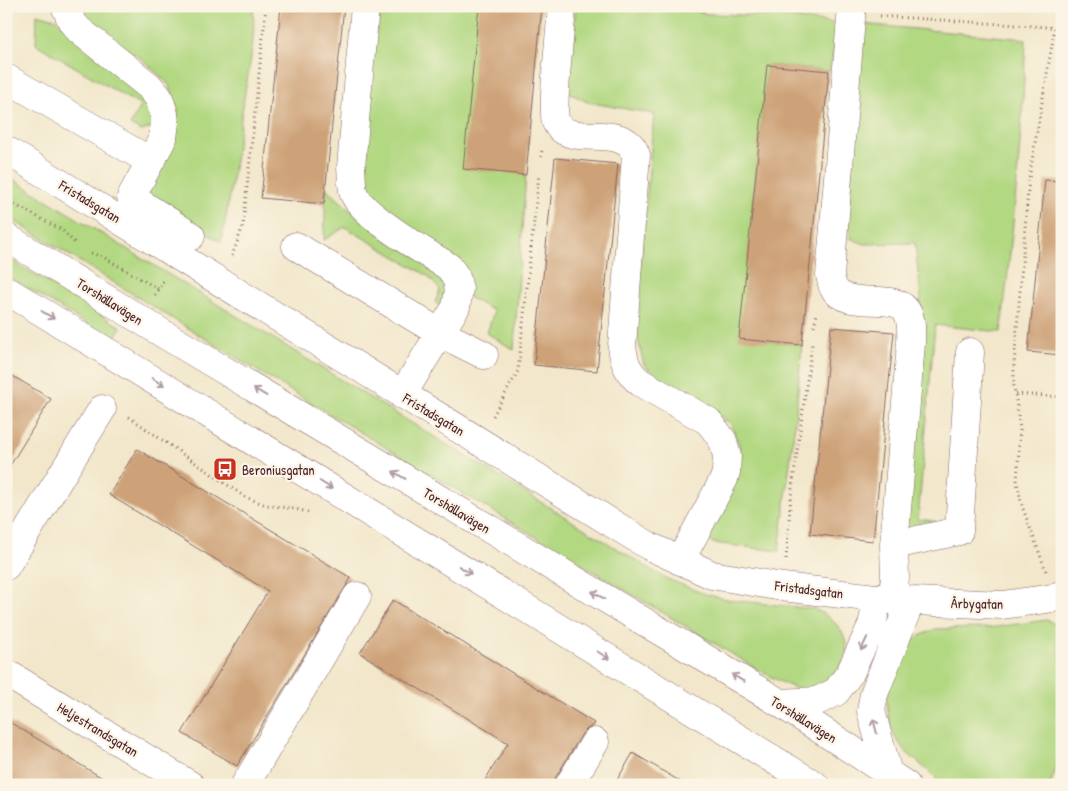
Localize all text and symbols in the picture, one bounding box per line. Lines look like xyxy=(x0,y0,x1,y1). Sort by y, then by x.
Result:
street label: Fristadsgatan xyxy=(54,175,124,228)
street label: Torshällavägen xyxy=(73,273,147,330)
one-way arrow xyxy=(40,311,54,321)
one-way arrow xyxy=(150,377,164,387)
one-way arrow xyxy=(253,386,267,396)
street label: Fristadsgatan xyxy=(398,388,468,441)
bus stop icon: Beroniusgatan xyxy=(212,456,238,482)
place label: Beroniusgatan xyxy=(242,460,315,480)
one-way arrow xyxy=(392,470,406,480)
one-way arrow xyxy=(319,480,333,490)
street label: Torshällavägen xyxy=(419,483,494,538)
one-way arrow xyxy=(457,565,471,575)
street label: Fristadsgatan xyxy=(773,575,844,604)
one-way arrow xyxy=(592,589,606,599)
street label: Årbygatan xyxy=(951,593,1003,614)
one-way arrow xyxy=(858,636,868,651)
one-way arrow xyxy=(596,650,610,660)
one-way arrow xyxy=(731,673,745,683)
street label: Torshällavägen xyxy=(767,691,841,748)
street label: Heljestrandsgatan xyxy=(53,697,142,762)
one-way arrow xyxy=(870,718,879,734)

